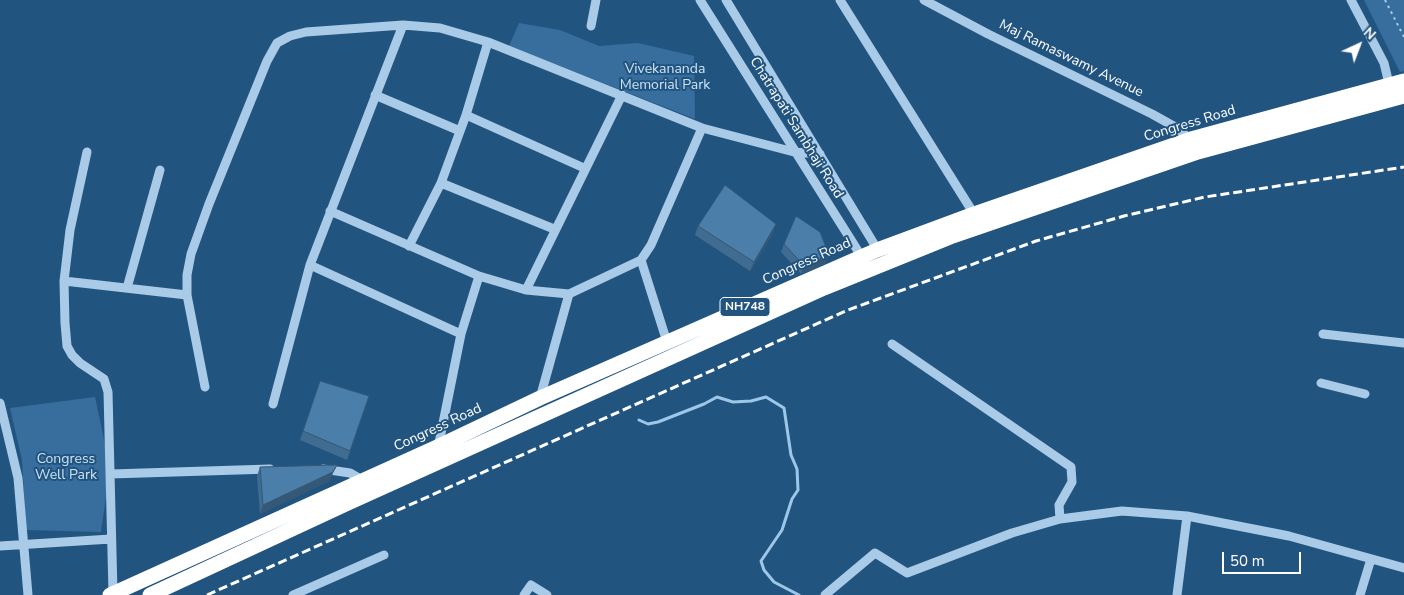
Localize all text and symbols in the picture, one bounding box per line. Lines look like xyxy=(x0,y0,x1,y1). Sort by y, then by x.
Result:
street label: Maj Ramaswamy Avenue xyxy=(996,17,1146,101)
north arrow xyxy=(1334,20,1384,70)
text: N xyxy=(1359,23,1380,44)
street label: Chatrapati Sambhaji Road xyxy=(746,54,846,202)
park label: Vivekananda Memorial Park xyxy=(620,62,710,94)
street label: Congress Road xyxy=(1142,102,1238,146)
street label: Congress Road xyxy=(760,235,854,289)
road number: NH748 xyxy=(720,298,770,316)
street label: Congress Road xyxy=(391,400,485,456)
park label: Congress Well Park xyxy=(35,452,97,484)
scale bar xyxy=(1224,542,1303,574)
text: 50 m xyxy=(1230,551,1265,571)

